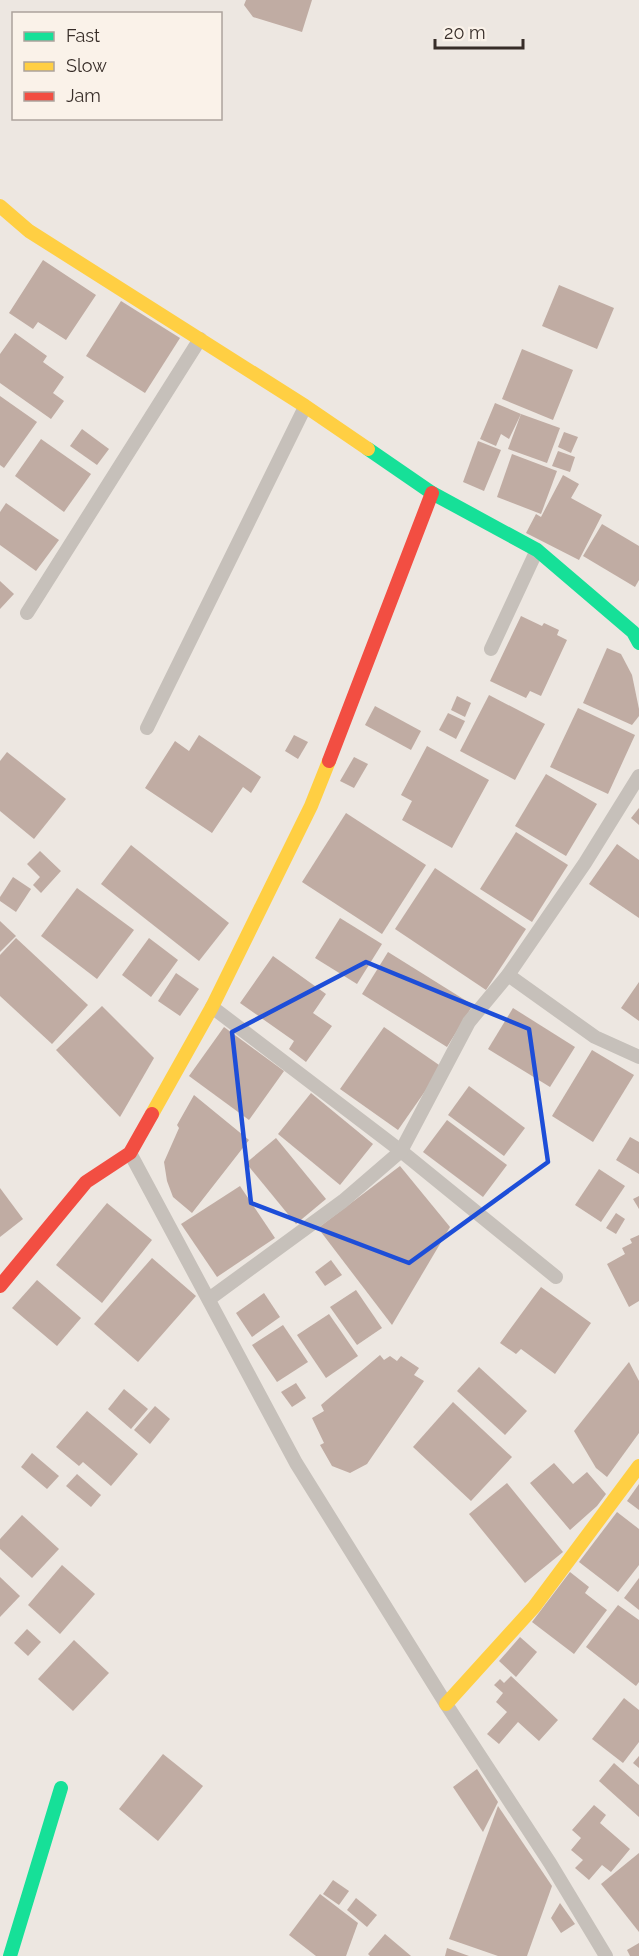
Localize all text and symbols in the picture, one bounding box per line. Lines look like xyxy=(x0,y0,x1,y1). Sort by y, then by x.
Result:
legend xyxy=(12,12,222,120)
scale bar xyxy=(435,12,524,50)
text: 20 m xyxy=(444,22,486,43)
text: Fast xyxy=(66,25,100,46)
text: Slow xyxy=(66,55,107,76)
text: Jam xyxy=(66,85,101,106)

